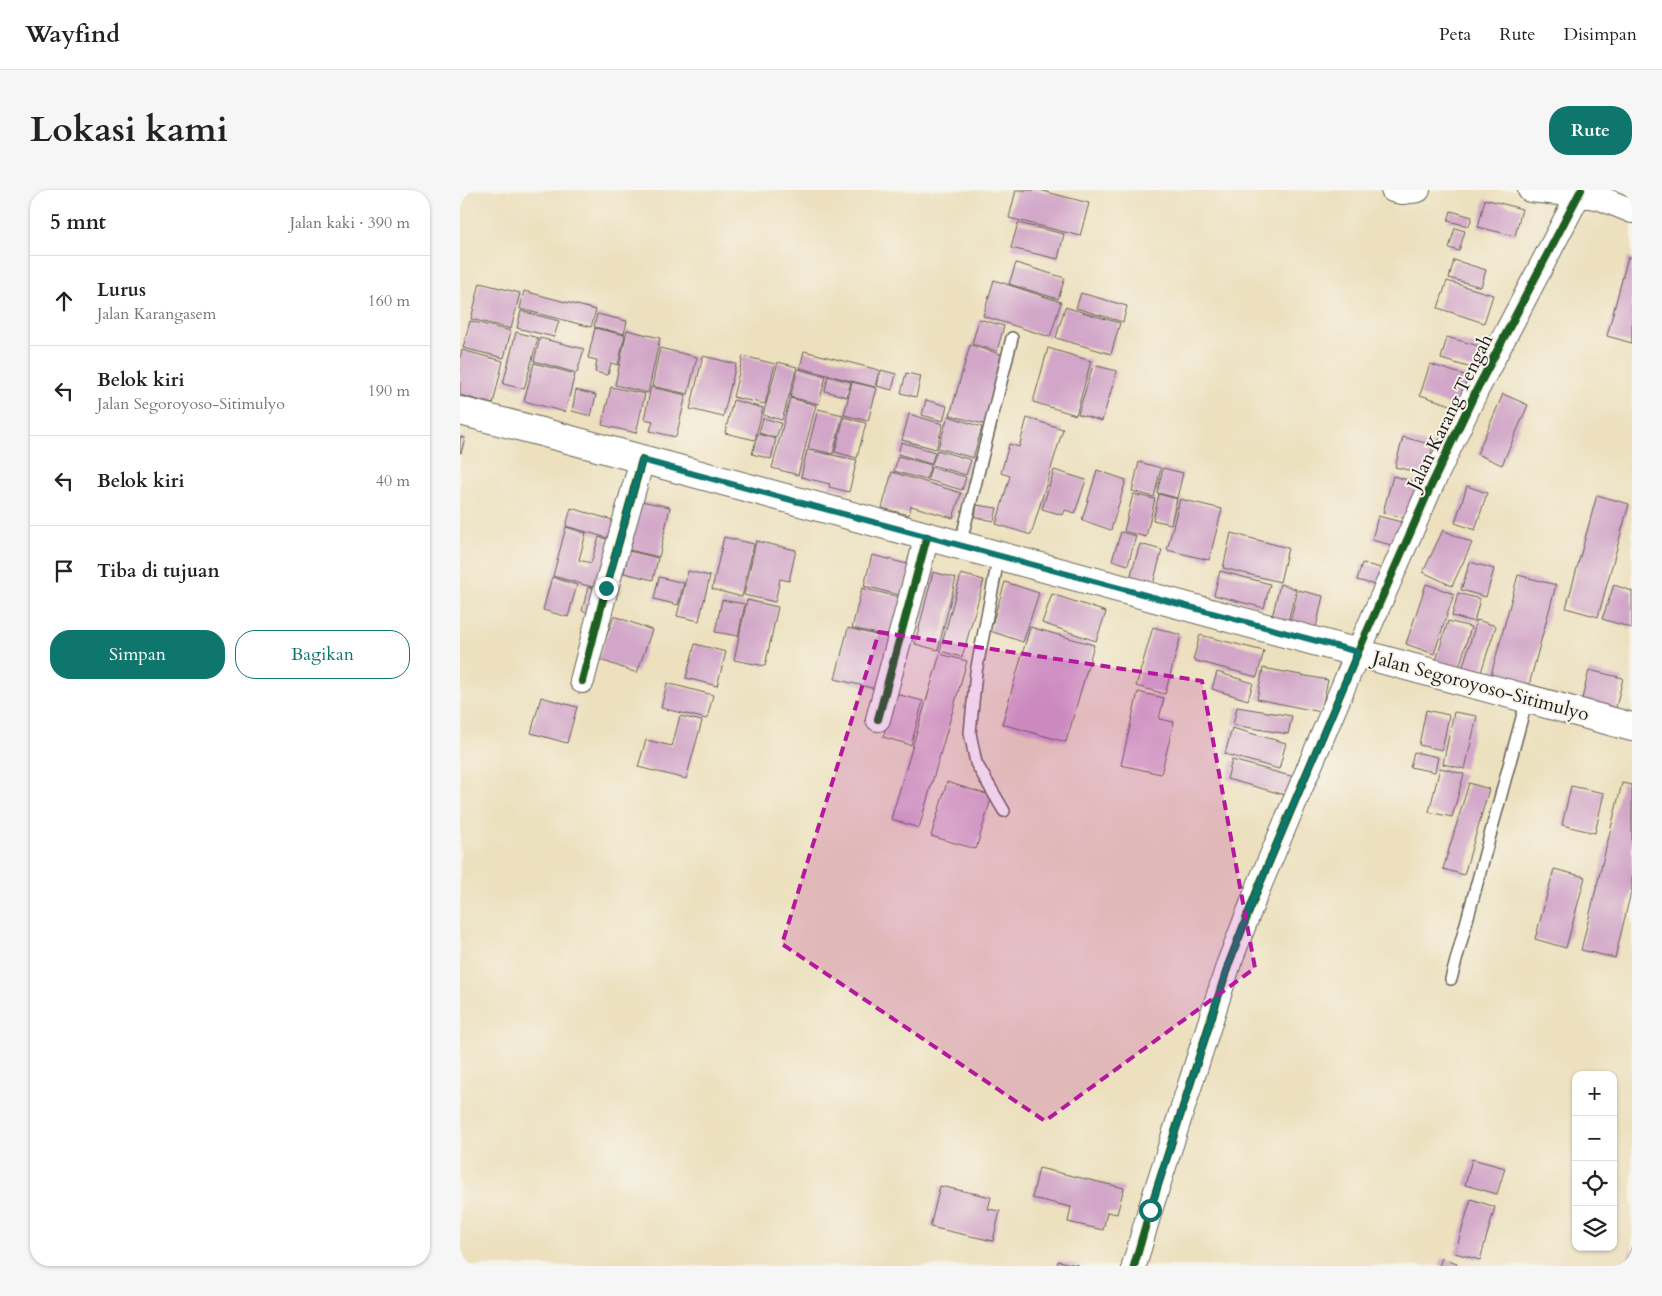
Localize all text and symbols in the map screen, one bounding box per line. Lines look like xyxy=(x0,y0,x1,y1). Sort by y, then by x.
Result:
text: Wayfind xyxy=(25,18,120,51)
text: Peta xyxy=(1439,22,1471,47)
text: Rute xyxy=(1499,22,1535,47)
text: Disimpan xyxy=(1563,22,1637,47)
text: Lokasi kami xyxy=(30,106,228,154)
button: Rute xyxy=(1549,106,1632,155)
text: 5 mnt xyxy=(50,208,106,237)
text: Jalan kaki · 390 m xyxy=(290,212,410,234)
text: Lurus xyxy=(97,277,146,303)
icon: ahead xyxy=(50,287,78,315)
text: 160 m xyxy=(368,290,410,312)
text: Jalan Karangasem xyxy=(97,303,216,325)
street label: Jalan Karang Tengah xyxy=(1400,329,1499,497)
text: Belok kiri xyxy=(97,367,184,393)
icon: left xyxy=(50,377,78,405)
text: 190 m xyxy=(368,380,410,402)
text: Jalan Segoroyoso-Sitimulyo xyxy=(97,393,285,415)
icon: left xyxy=(50,467,78,495)
text: Belok kiri xyxy=(97,468,184,494)
text: 40 m xyxy=(376,470,410,492)
icon: arrive xyxy=(50,557,78,585)
text: Tiba di tujuan xyxy=(97,558,220,584)
route end xyxy=(595,577,618,600)
button: Simpan xyxy=(50,630,225,679)
button: Bagikan xyxy=(235,630,410,679)
street label: Jalan Segoroyoso-Sitimulyo xyxy=(1367,644,1592,727)
map controls xyxy=(1572,1071,1617,1251)
button: + xyxy=(1572,1071,1617,1116)
button: − xyxy=(1572,1116,1617,1161)
button: locate xyxy=(1572,1161,1617,1206)
route start xyxy=(1139,1199,1162,1222)
button: layers xyxy=(1572,1206,1617,1251)

